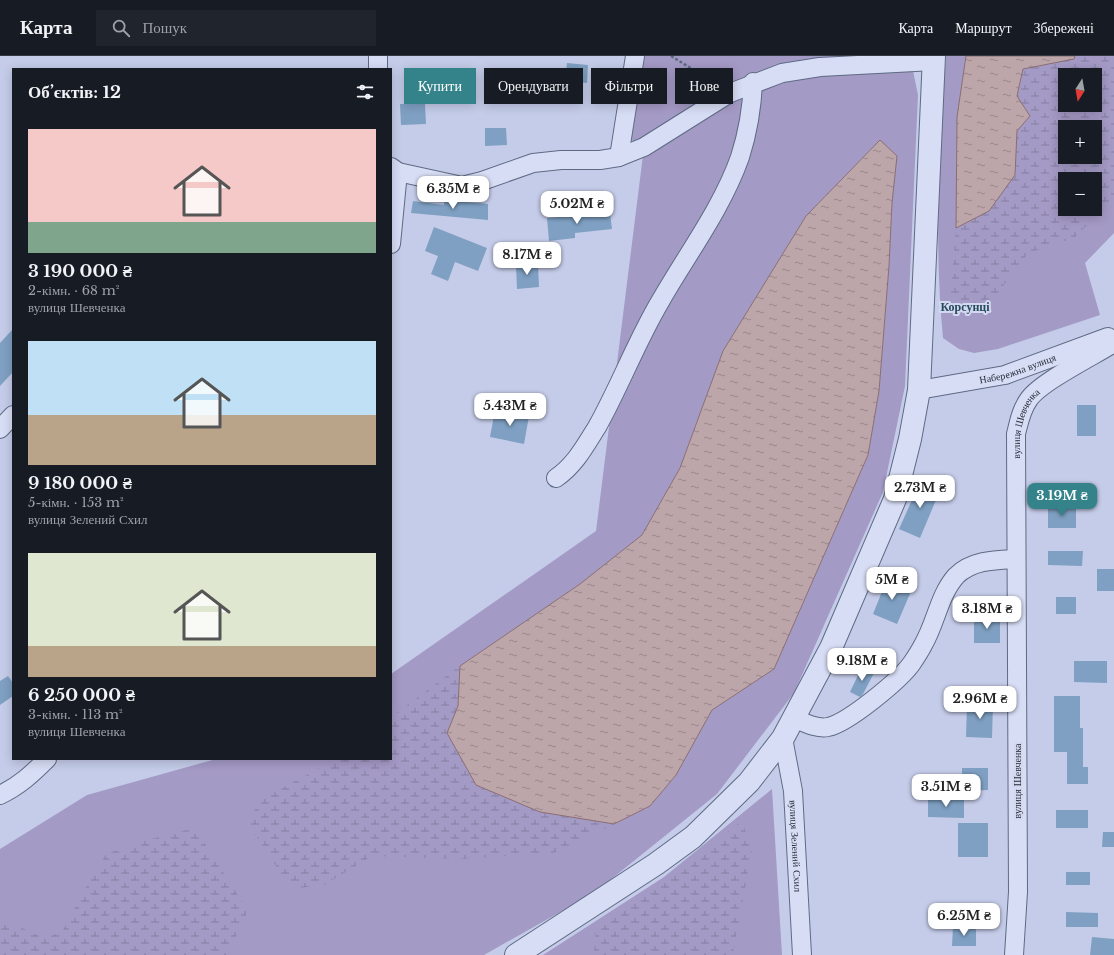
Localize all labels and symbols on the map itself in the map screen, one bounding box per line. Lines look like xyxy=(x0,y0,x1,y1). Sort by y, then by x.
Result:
north arrow xyxy=(1058,68,1102,112)
pin: 6.35M ₴ xyxy=(416,176,490,210)
pin: 5.02M ₴ xyxy=(540,191,614,225)
pin: 8.17M ₴ xyxy=(490,242,564,276)
district label: Корсунці xyxy=(940,299,990,314)
street label: Набережна вулиця xyxy=(978,351,1058,386)
street label: вулиця Шевченка xyxy=(1010,385,1043,459)
pin: 5.43M ₴ xyxy=(473,393,547,427)
pin: 2.73M ₴ xyxy=(883,475,957,509)
pin: 3.19M ₴ xyxy=(1025,483,1099,517)
pin: 5M ₴ xyxy=(868,567,916,601)
pin: 3.18M ₴ xyxy=(950,596,1024,630)
pin: 9.18M ₴ xyxy=(825,648,899,682)
pin: 2.96M ₴ xyxy=(943,686,1017,720)
street label: вулиця Шевченка xyxy=(1011,743,1024,818)
pin: 3.51M ₴ xyxy=(909,774,983,808)
street label: вулиця Зелений Схил xyxy=(787,800,805,892)
pin: 6.25M ₴ xyxy=(927,903,1001,937)

